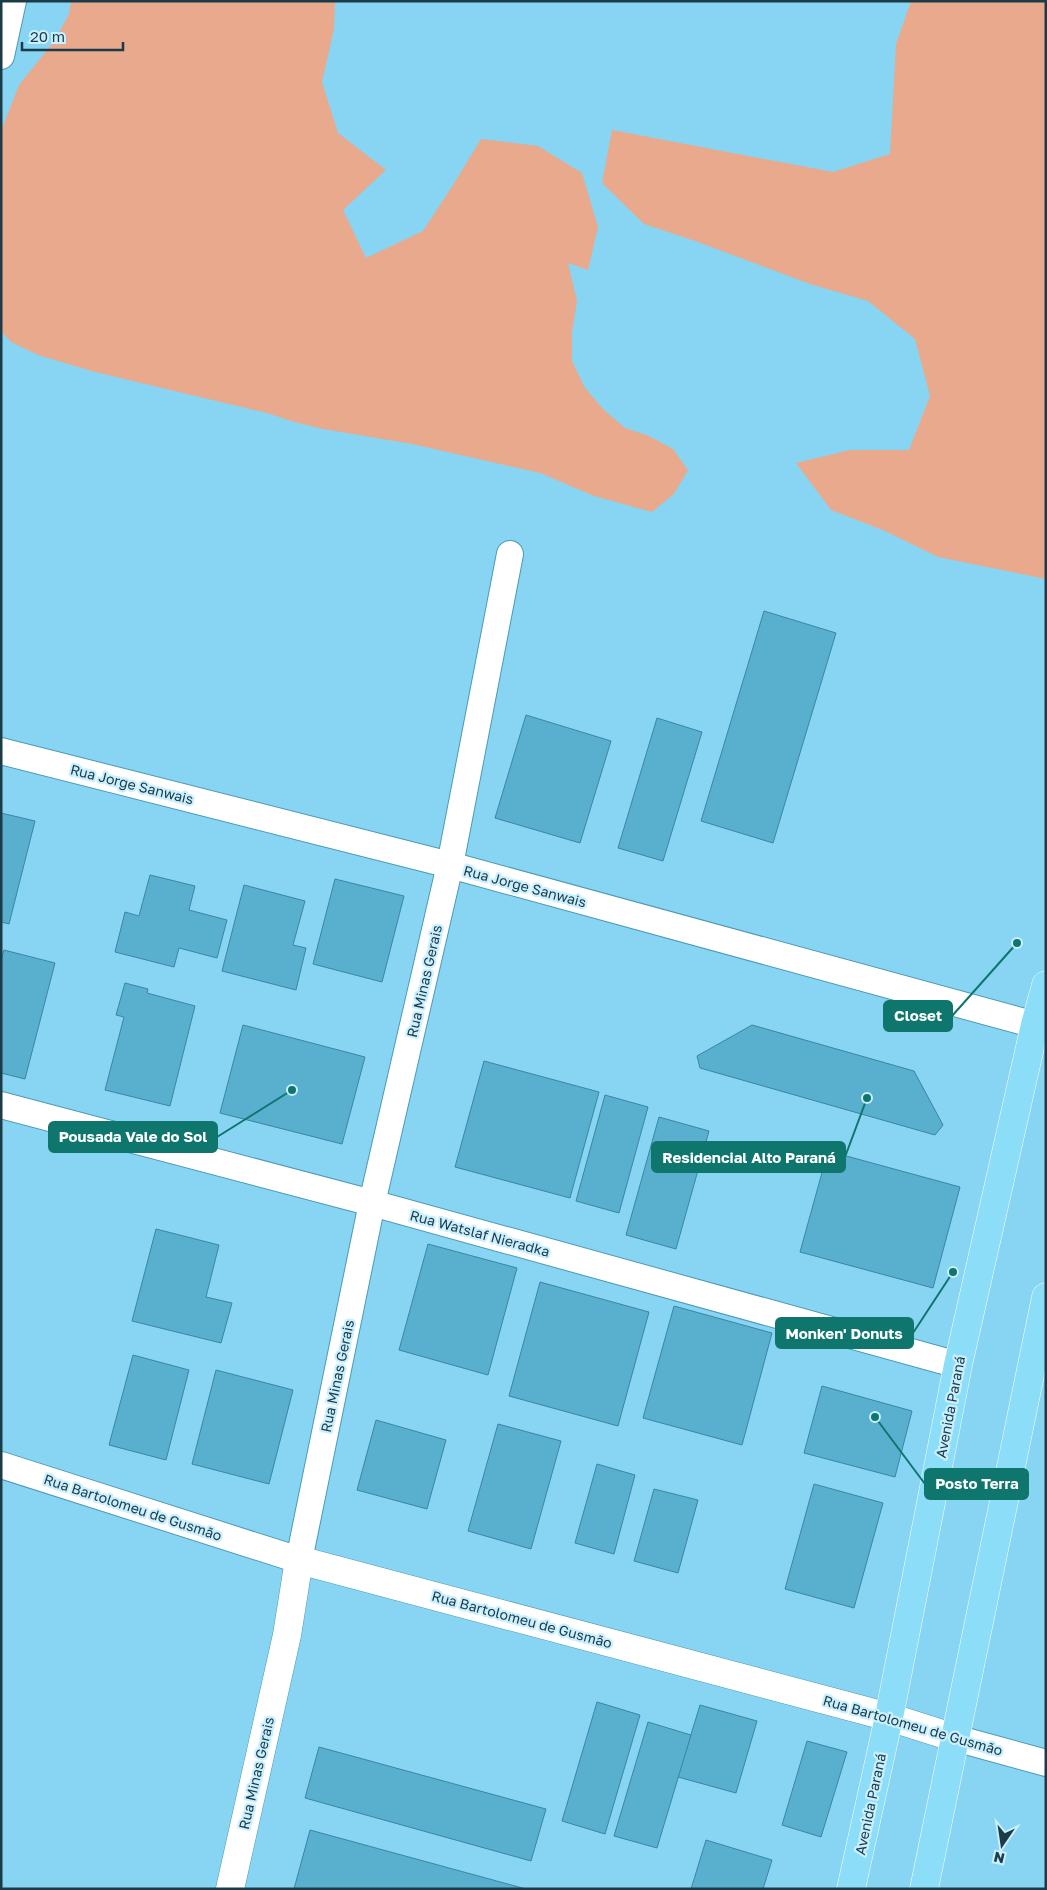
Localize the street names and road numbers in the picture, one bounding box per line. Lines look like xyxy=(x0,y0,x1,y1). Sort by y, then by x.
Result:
street label: Rua Jorge Sanwais xyxy=(69,760,195,808)
street label: Rua Jorge Sanwais xyxy=(462,861,588,911)
street label: Rua Minas Gerais xyxy=(403,923,445,1039)
street label: Rua Watslaf Nieradka xyxy=(408,1206,552,1260)
street label: Rua Minas Gerais xyxy=(317,1318,357,1434)
street label: Avenida Paraná xyxy=(932,1355,968,1459)
street label: Rua Bartolomeu de Gusmão xyxy=(42,1470,224,1544)
street label: Rua Bartolomeu de Gusmão xyxy=(430,1587,614,1651)
street label: Rua Bartolomeu de Gusmão xyxy=(821,1691,1005,1759)
street label: Rua Minas Gerais xyxy=(235,1715,277,1831)
street label: Avenida Paraná xyxy=(851,1752,889,1856)

